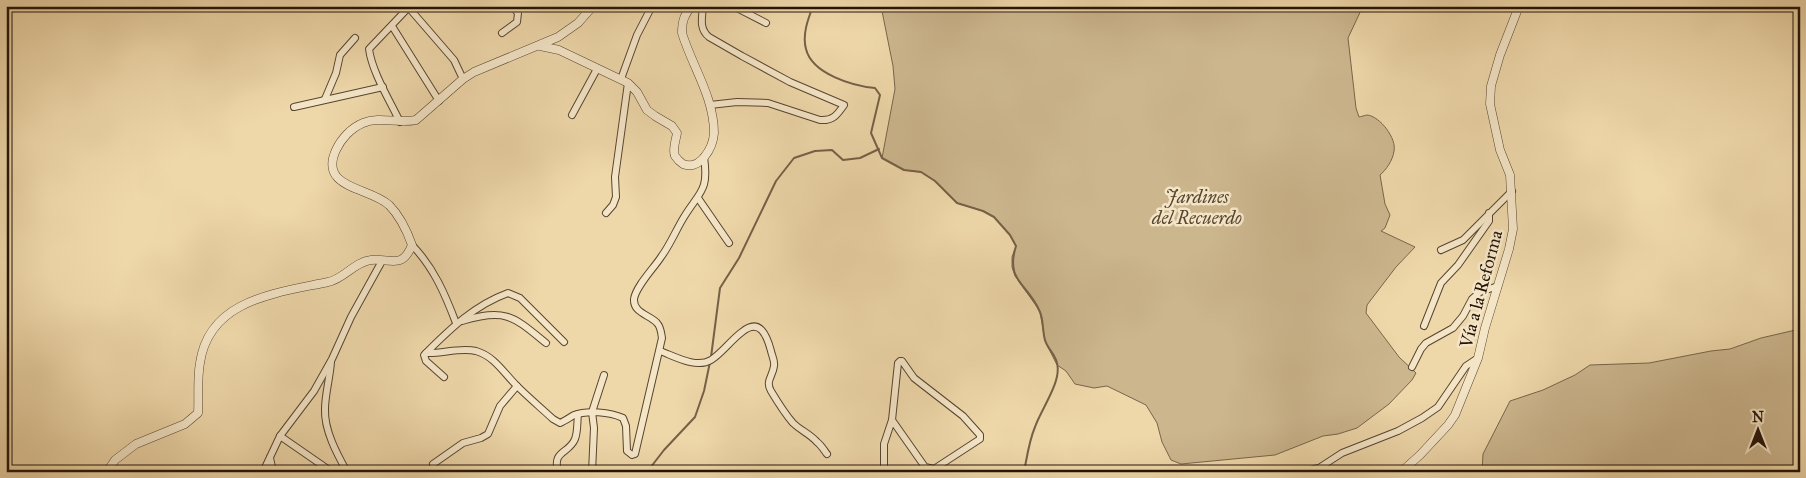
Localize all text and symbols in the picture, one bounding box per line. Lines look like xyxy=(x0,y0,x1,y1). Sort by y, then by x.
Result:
park label: Jardines del Recuerdo xyxy=(1151,186,1242,229)
street label: Vía a la Reforma xyxy=(1454,227,1507,351)
north arrow xyxy=(1734,406,1784,456)
text: N xyxy=(1752,409,1764,426)

